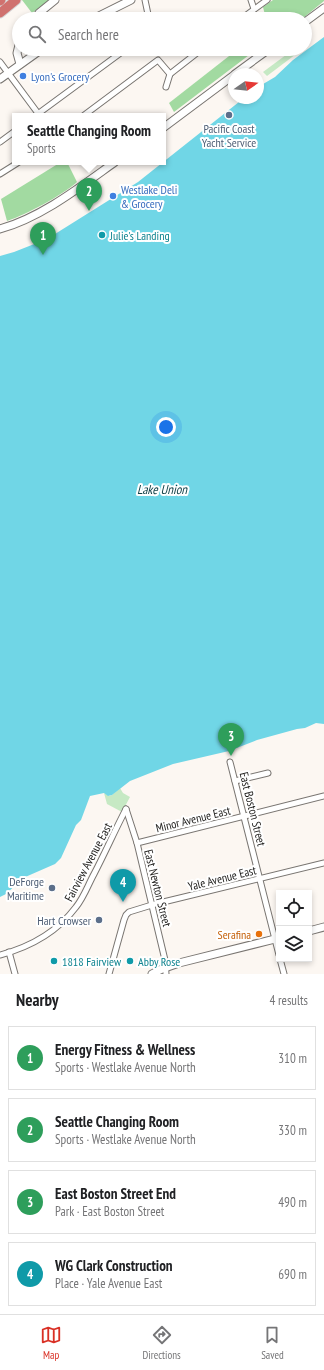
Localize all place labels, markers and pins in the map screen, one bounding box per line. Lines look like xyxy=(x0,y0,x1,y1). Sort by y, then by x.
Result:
place label: Lyon's Grocery xyxy=(31,69,90,84)
marker: Lyon's Grocery xyxy=(18,71,28,81)
marker: Pacific Coast Yacht Service xyxy=(224,110,234,120)
place label: Pacific Coast Yacht Service xyxy=(202,121,256,150)
pin: 2 xyxy=(76,178,102,211)
place label: Westlake Deli & Grocery xyxy=(121,182,177,211)
marker: Westlake Deli & Grocery xyxy=(108,191,118,201)
pin: 1 xyxy=(30,222,56,255)
place label: Julie's Landing xyxy=(109,228,170,243)
marker: Julie's Landing xyxy=(97,230,107,240)
pin: 3 xyxy=(218,723,244,756)
pin: 4 xyxy=(110,869,136,902)
place label: DeForge Maritime xyxy=(7,874,44,903)
marker: DeForge Maritime xyxy=(47,883,57,893)
place label: Hart Crowser xyxy=(37,913,92,928)
marker: Hart Crowser xyxy=(94,915,104,925)
place label: Serafina xyxy=(218,927,251,942)
marker: Serafina xyxy=(254,929,264,939)
place label: 1818 Fairview xyxy=(62,954,122,969)
place label: Abby Rose xyxy=(138,954,180,969)
marker: 1818 Fairview xyxy=(49,956,59,966)
marker: Abby Rose xyxy=(125,956,135,966)

